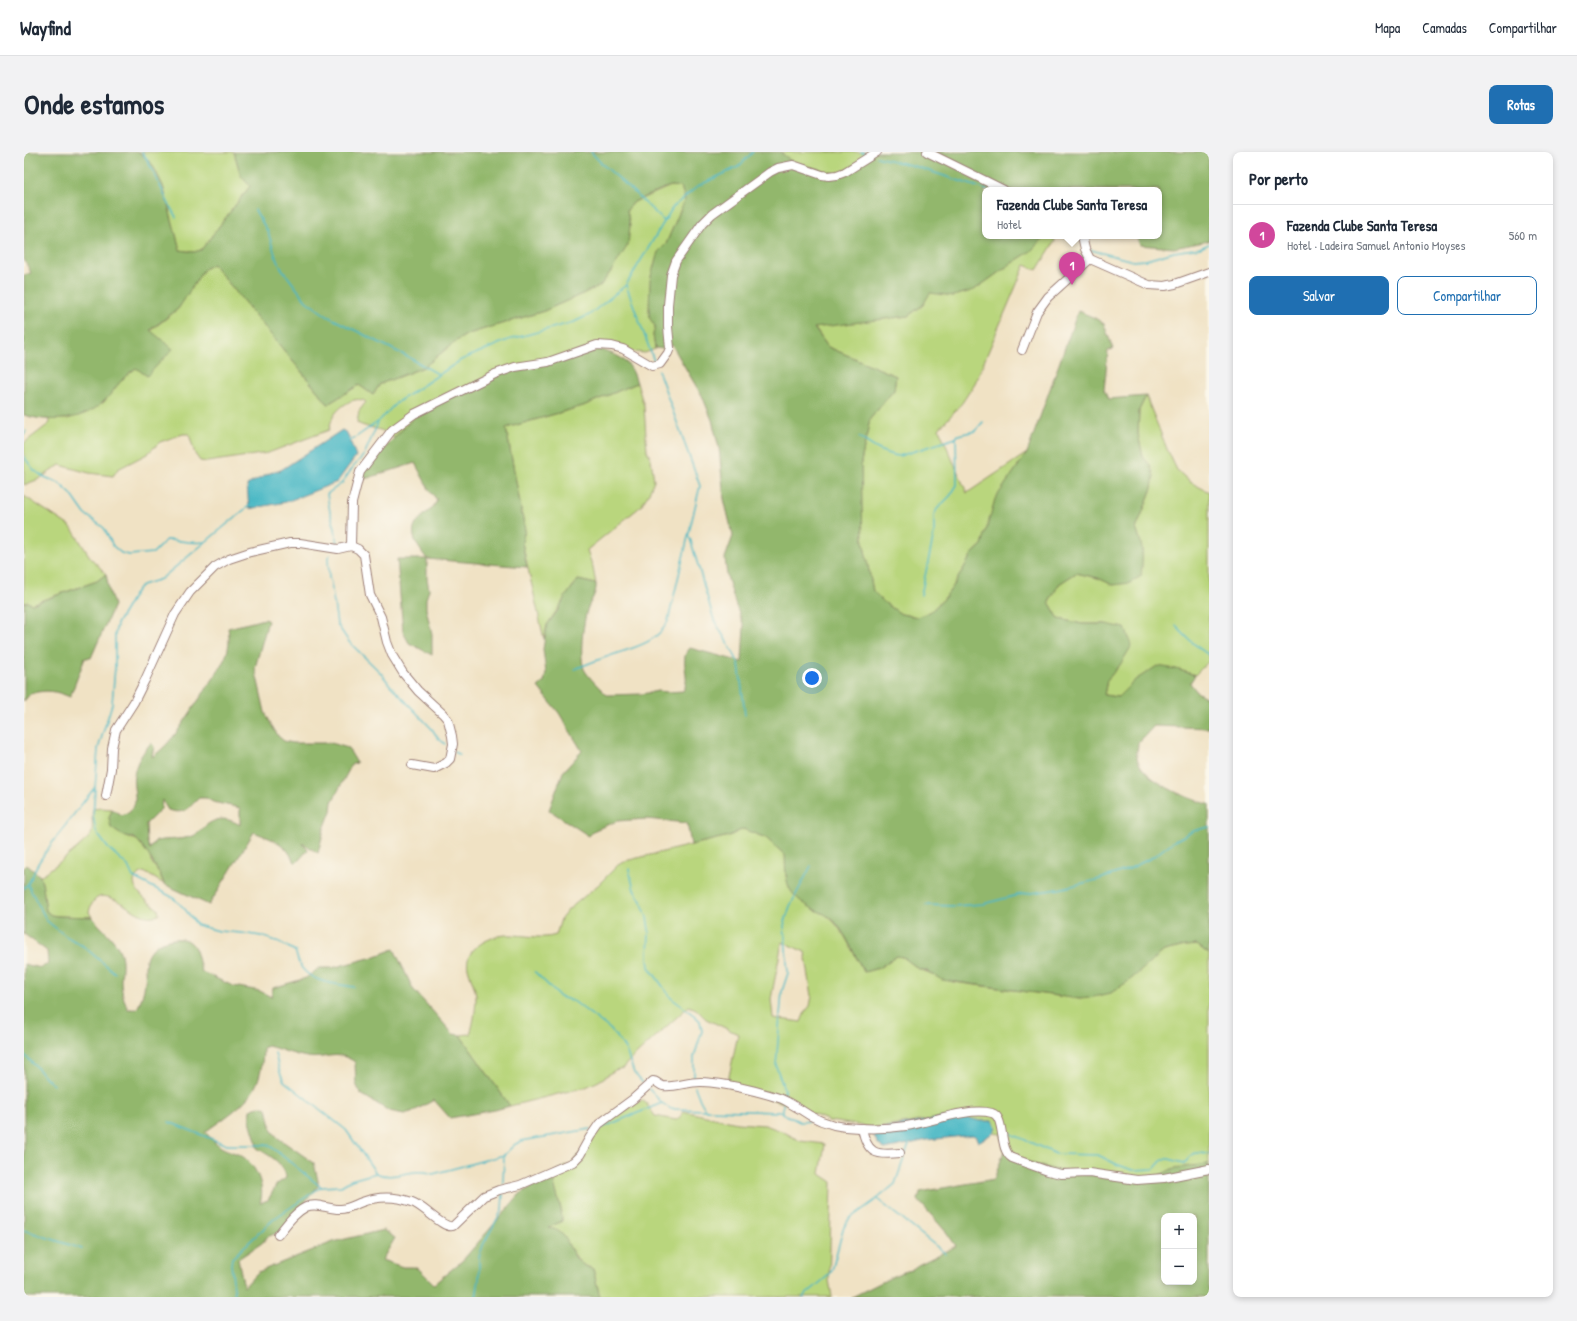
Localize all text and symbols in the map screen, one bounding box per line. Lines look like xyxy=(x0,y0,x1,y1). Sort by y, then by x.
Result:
text: Wayfind xyxy=(20,15,71,41)
text: Mapa xyxy=(1375,18,1400,37)
text: Camadas xyxy=(1422,18,1467,37)
text: Compartilhar xyxy=(1489,18,1557,37)
text: Onde estamos xyxy=(24,85,164,123)
button: Rotas xyxy=(1489,85,1553,124)
text: Por perto xyxy=(1249,167,1308,190)
popup xyxy=(982,187,1162,239)
text: Fazenda Clube Santa Teresa xyxy=(997,194,1147,215)
text: Hotel xyxy=(997,215,1021,233)
text: Fazenda Clube Santa Teresa xyxy=(1287,215,1437,236)
text: 1 xyxy=(1260,226,1264,244)
text: 560 m xyxy=(1509,226,1537,244)
text: Hotel · Ladeira Samuel Antonio Moyses xyxy=(1287,236,1466,254)
pin: 1 xyxy=(1059,252,1085,285)
button: Salvar xyxy=(1249,276,1389,315)
button: Compartilhar xyxy=(1397,276,1537,315)
your location xyxy=(802,668,822,688)
map controls xyxy=(1161,1213,1197,1285)
button: + xyxy=(1161,1213,1197,1249)
button: − xyxy=(1161,1249,1197,1285)

